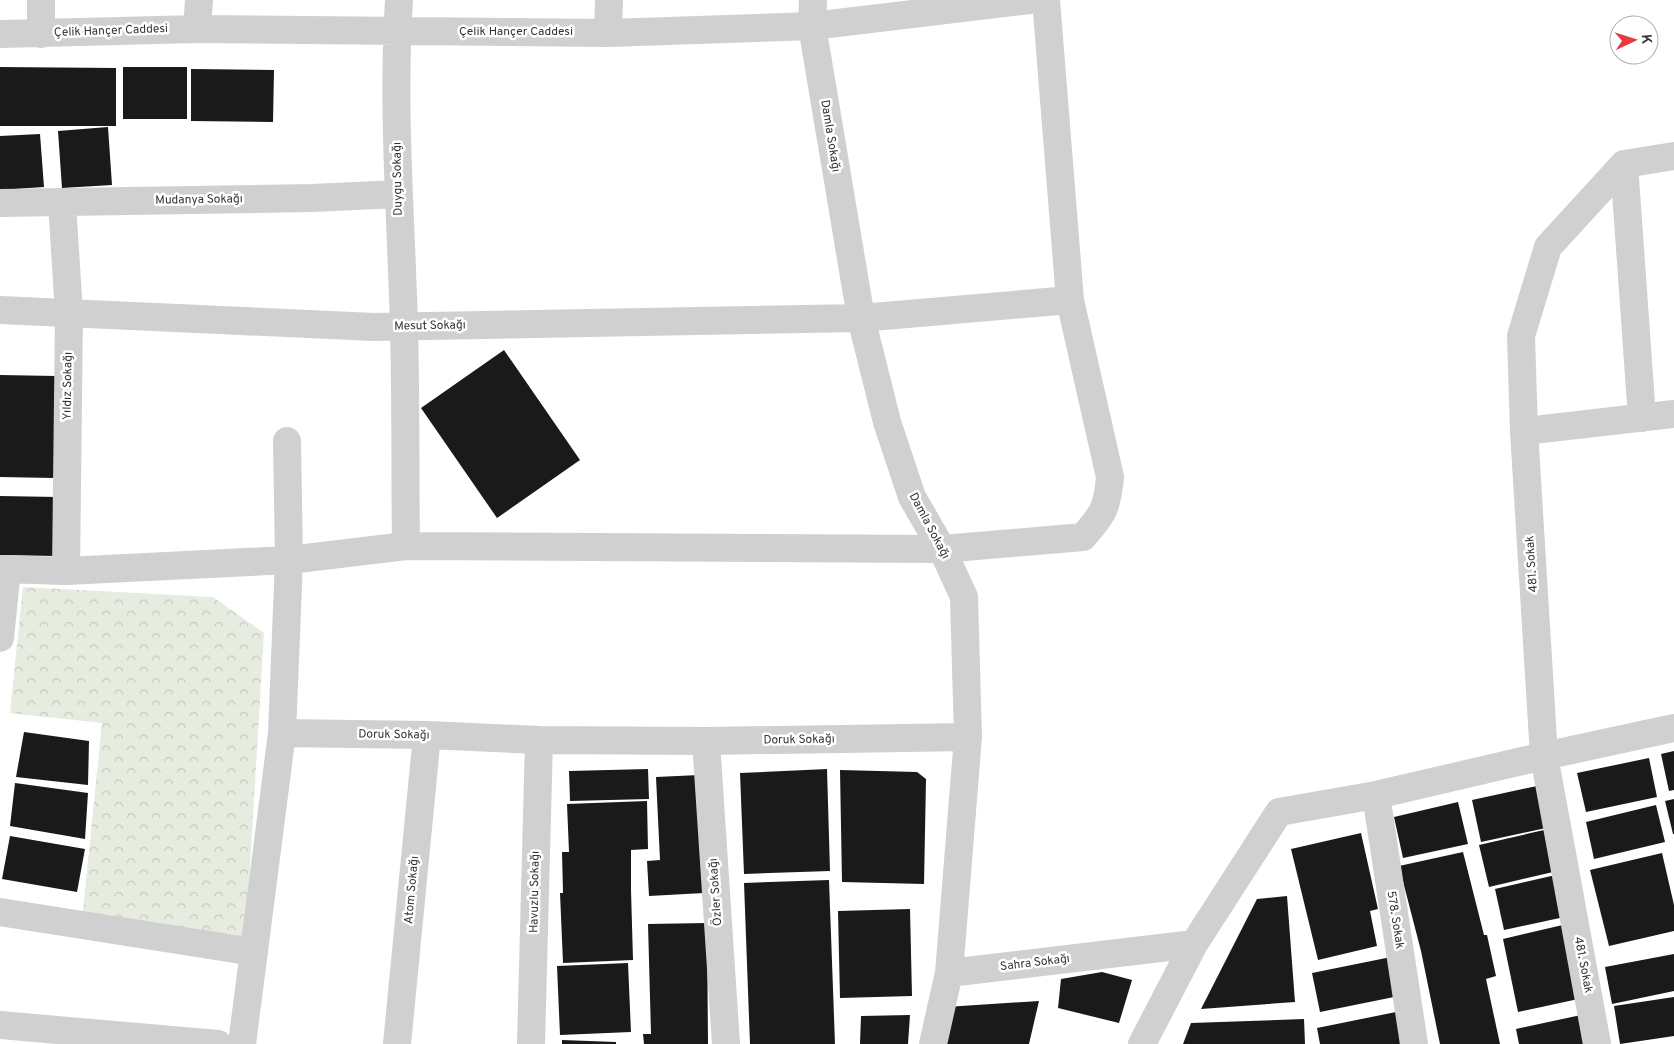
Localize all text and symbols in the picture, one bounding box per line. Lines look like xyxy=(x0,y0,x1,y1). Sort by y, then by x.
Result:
north arrow xyxy=(1609,15,1659,65)
street label: Çelik Hançer Caddesi xyxy=(54,21,168,41)
street label: Çelik Hançer Caddesi xyxy=(459,24,573,40)
text: K xyxy=(1637,34,1654,45)
street label: Damla Sokağı xyxy=(816,99,844,173)
street label: Duygu Sokağı xyxy=(389,142,407,216)
street label: Mudanya Sokağı xyxy=(155,191,243,209)
street label: Mesut Sokağı xyxy=(394,317,466,335)
street label: Yıldız Sokağı xyxy=(59,352,77,420)
street label: Damla Sokağı xyxy=(905,490,953,562)
street label: 481. Sokak xyxy=(1522,535,1542,593)
street label: Doruk Sokağı xyxy=(358,726,430,744)
street label: Doruk Sokağı xyxy=(763,731,835,749)
street label: Havuzlu Sokağı xyxy=(526,851,544,933)
street label: Atom Sokağı xyxy=(401,855,423,925)
street label: Özler Sokağı xyxy=(706,858,726,926)
street label: 578. Sokak xyxy=(1383,890,1407,950)
street label: 481. Sokak xyxy=(1570,935,1596,995)
street label: Sahra Sokağı xyxy=(999,951,1071,975)

